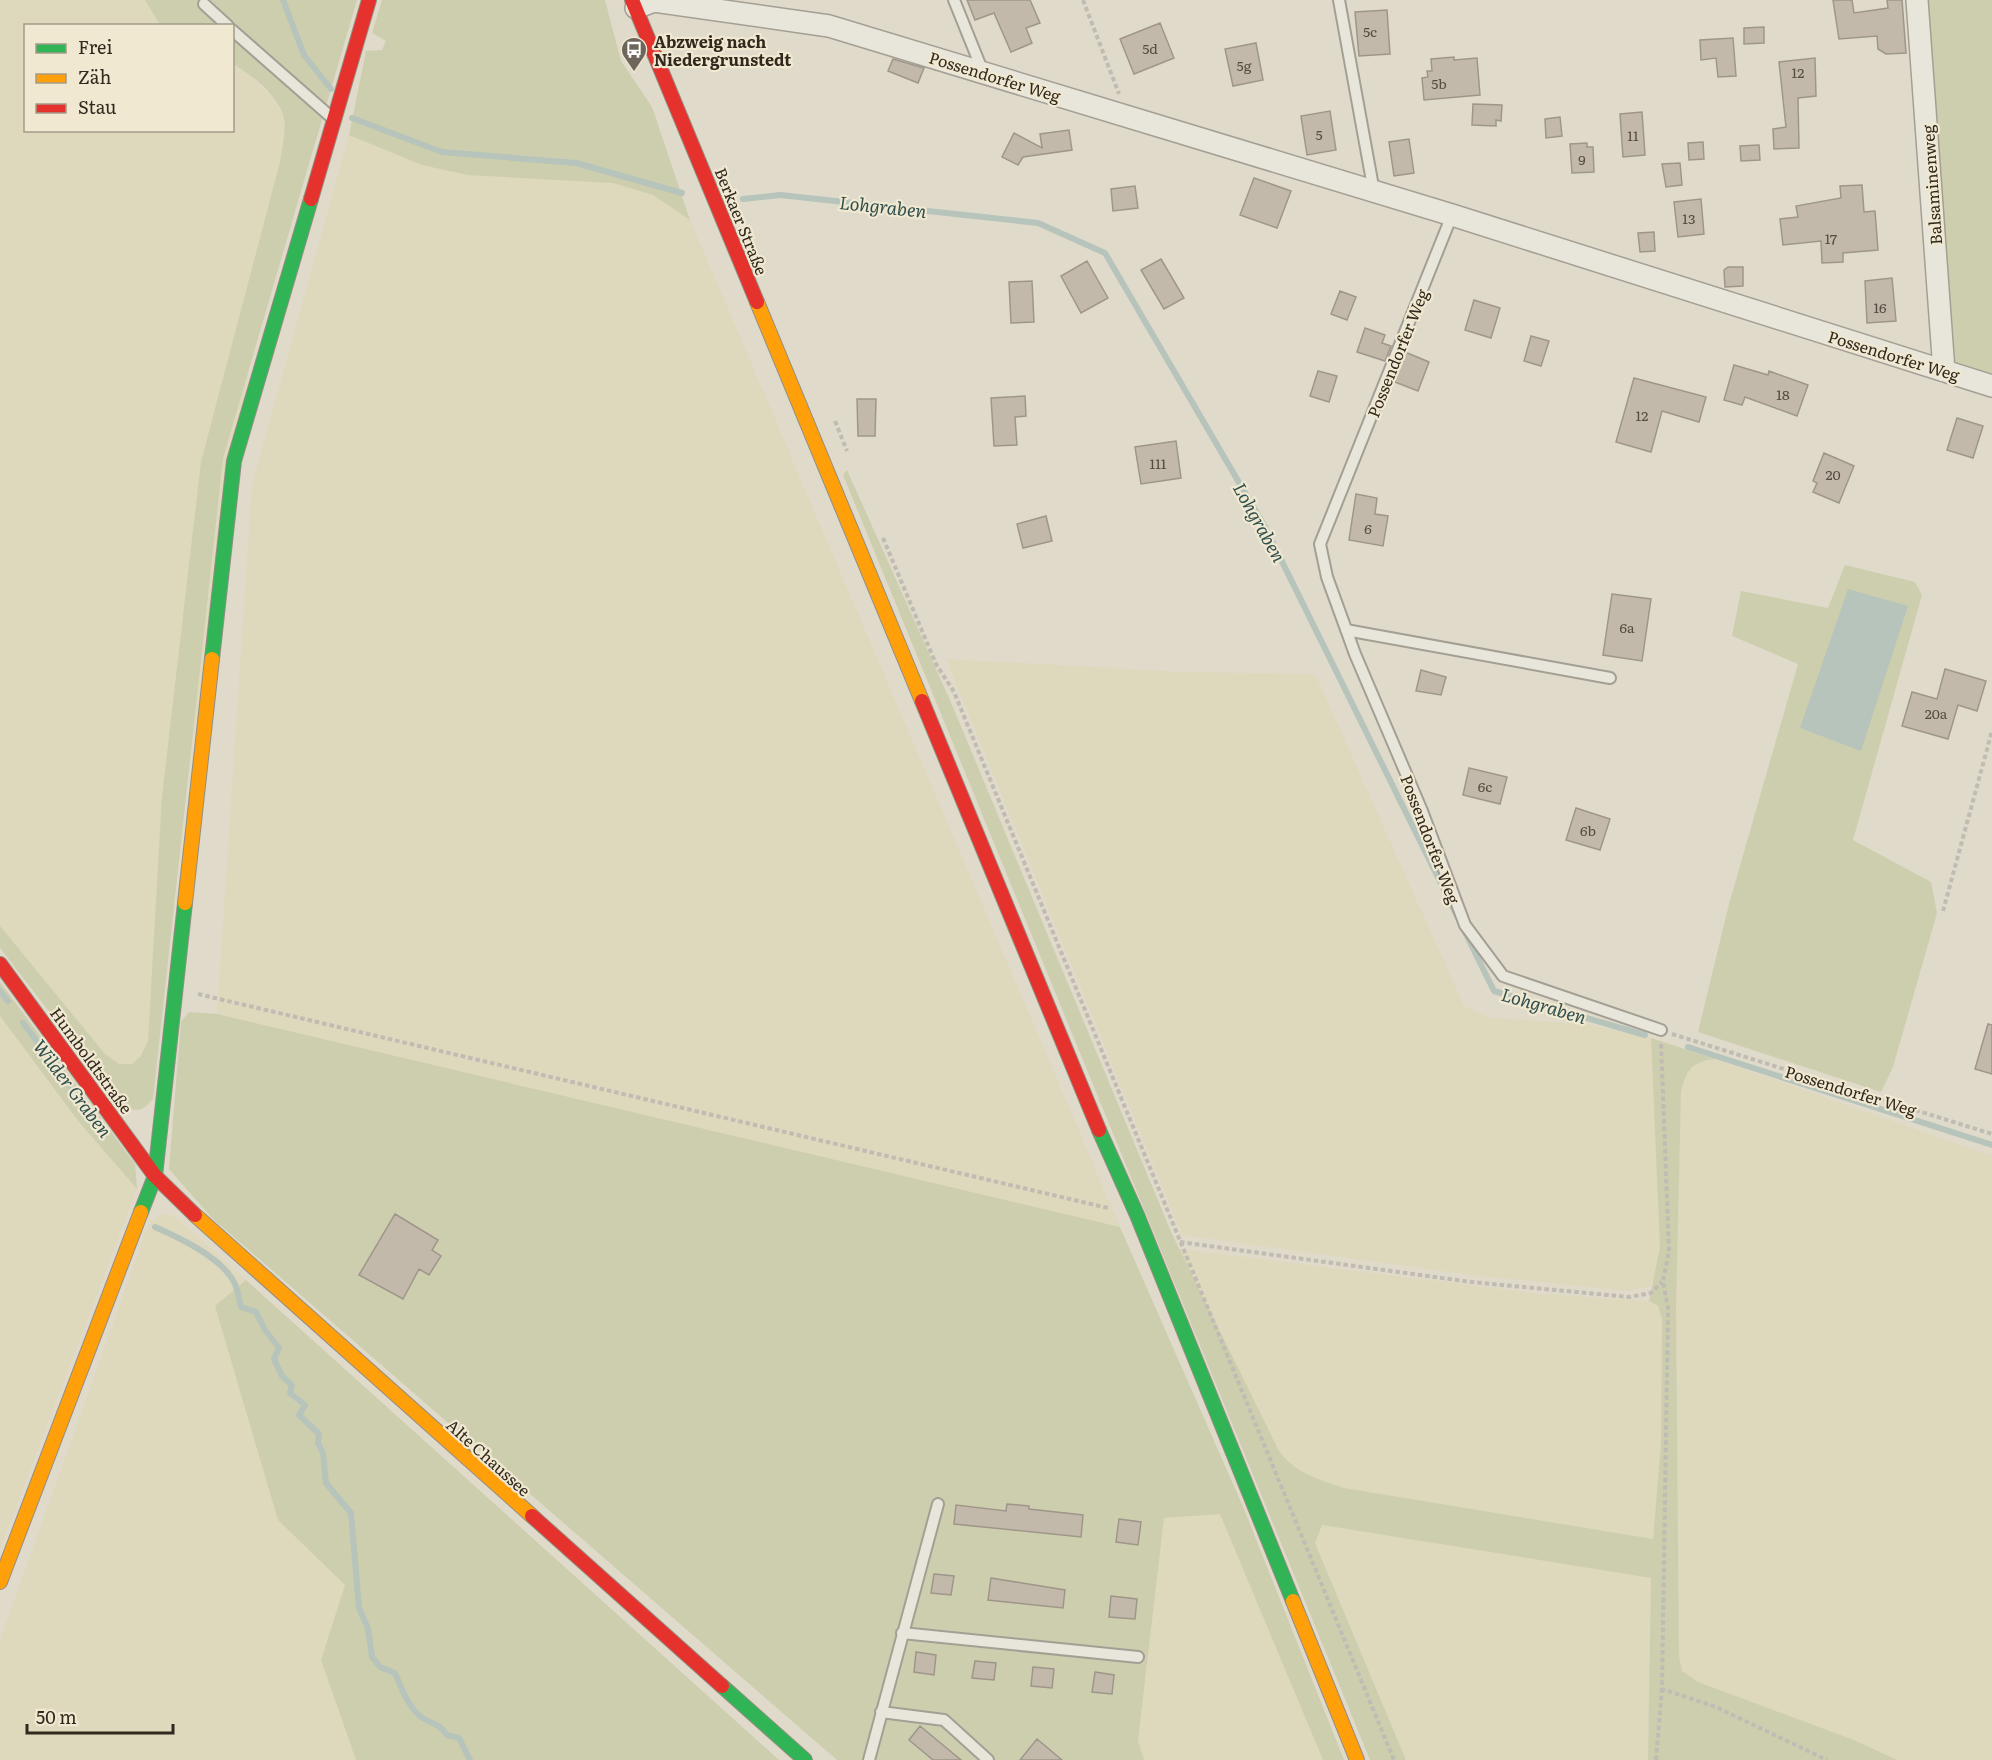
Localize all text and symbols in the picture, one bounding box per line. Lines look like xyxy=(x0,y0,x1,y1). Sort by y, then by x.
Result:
house number: 5c xyxy=(1363,21,1377,41)
legend xyxy=(24,24,234,132)
place label: Abzweig nach Niedergrunstedt xyxy=(654,29,791,71)
text: Frei xyxy=(78,33,112,60)
bus stop icon: Abzweig nach Niedergrunstedt xyxy=(619,35,649,73)
house number: 5d xyxy=(1142,38,1158,58)
street label: Possendorfer Weg xyxy=(926,45,1064,107)
house number: 5g xyxy=(1237,55,1252,75)
house number: 12 xyxy=(1792,62,1804,82)
text: Zäh xyxy=(78,63,112,90)
house number: 5b xyxy=(1431,73,1447,93)
text: Stau xyxy=(78,93,116,120)
house number: 5 xyxy=(1315,124,1323,144)
street label: Balsaminenweg xyxy=(1915,124,1947,246)
house number: 11 xyxy=(1627,125,1639,145)
house number: 9 xyxy=(1578,149,1586,169)
street label: Berkaer Straße xyxy=(710,164,774,278)
water label: Lohgraben xyxy=(838,188,928,224)
house number: 13 xyxy=(1682,208,1696,228)
house number: 17 xyxy=(1825,228,1837,248)
street label: Possendorfer Weg xyxy=(1360,285,1434,421)
house number: 16 xyxy=(1873,297,1887,317)
street label: Possendorfer Weg xyxy=(1825,324,1963,386)
house number: 18 xyxy=(1776,384,1790,404)
house number: 12 xyxy=(1636,405,1648,425)
house number: 111 xyxy=(1149,453,1167,473)
house number: 20 xyxy=(1825,464,1841,484)
water label: Lohgraben xyxy=(1227,477,1293,567)
house number: 6 xyxy=(1364,518,1372,538)
house number: 6a xyxy=(1619,617,1635,637)
house number: 20a xyxy=(1925,703,1948,723)
street label: Possendorfer Weg xyxy=(1395,771,1467,907)
house number: 6c xyxy=(1478,776,1492,796)
house number: 6b xyxy=(1580,820,1596,840)
water label: Lohgraben xyxy=(1498,980,1590,1030)
street label: Humboldtstraße xyxy=(45,1002,139,1118)
water label: Wilder Graben xyxy=(27,1033,119,1143)
street label: Possendorfer Weg xyxy=(1782,1059,1920,1121)
street label: Alte Chaussee xyxy=(442,1413,536,1501)
scale bar xyxy=(27,1697,172,1735)
text: 50 m xyxy=(36,1703,77,1730)

